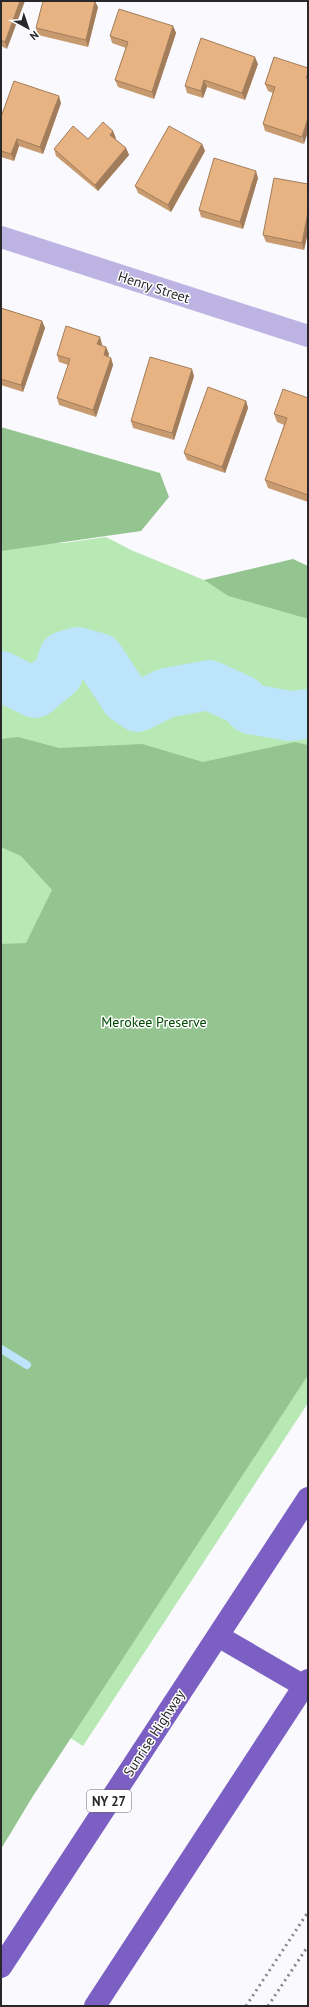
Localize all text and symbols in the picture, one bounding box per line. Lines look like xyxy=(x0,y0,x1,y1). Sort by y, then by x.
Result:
north arrow xyxy=(8,8,48,48)
text: N xyxy=(27,28,42,43)
street label: Henry Street xyxy=(116,267,192,307)
park label: Merokee Preserve xyxy=(101,1013,207,1031)
street label: Sunrise Highway xyxy=(119,1686,189,1780)
road number: NY 27 xyxy=(87,1790,131,1812)

